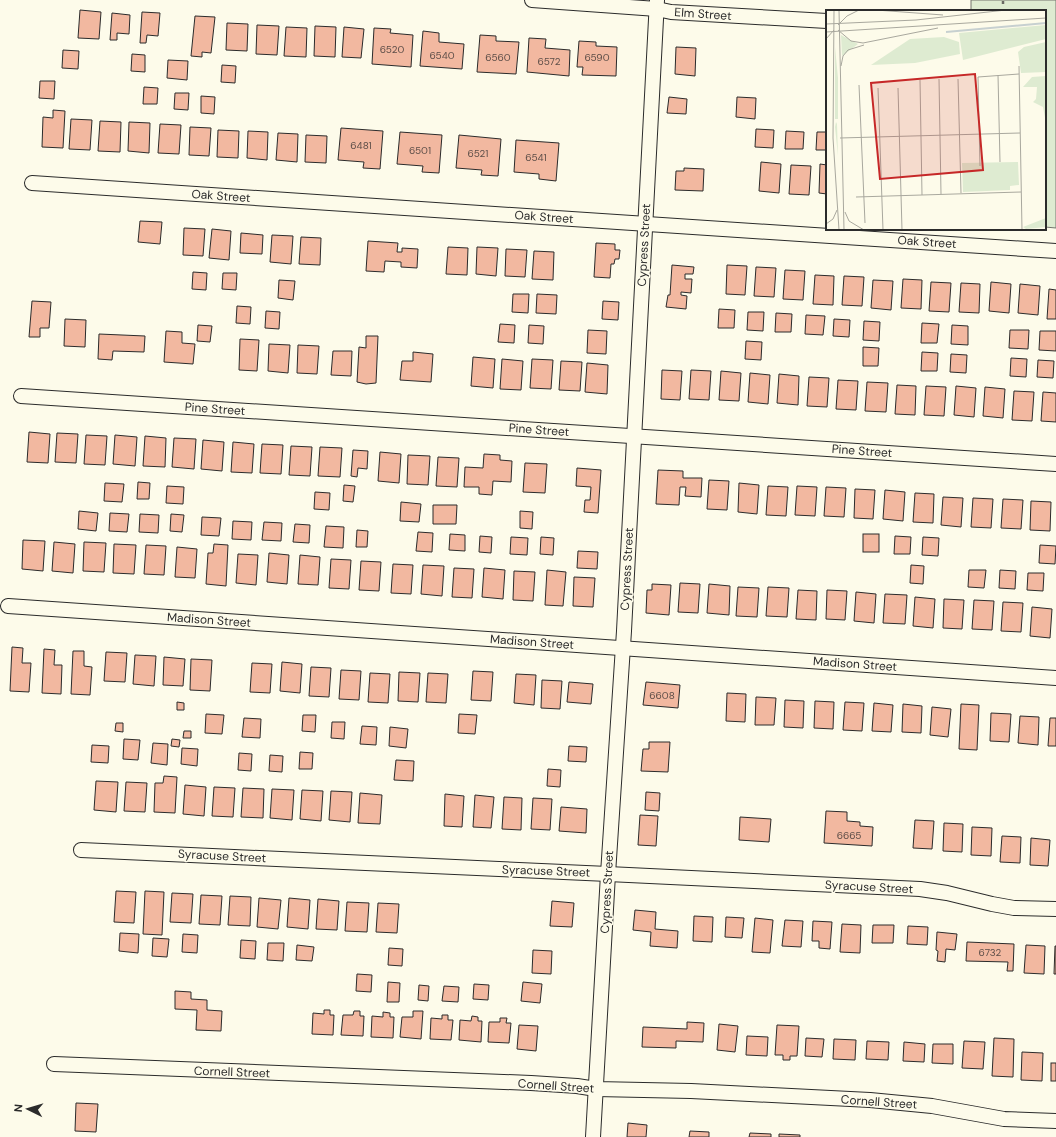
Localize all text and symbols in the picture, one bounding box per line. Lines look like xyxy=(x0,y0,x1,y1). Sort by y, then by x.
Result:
street label: Elm Street xyxy=(674,4,732,24)
inset map xyxy=(826,10,1046,230)
house number: 6520 xyxy=(380,43,404,56)
house number: 6540 xyxy=(429,49,455,62)
house number: 6560 xyxy=(485,51,511,64)
house number: 6590 xyxy=(584,51,610,64)
house number: 6572 xyxy=(538,55,561,68)
house number: 6481 xyxy=(350,139,372,152)
house number: 6501 xyxy=(409,144,431,157)
house number: 6521 xyxy=(468,147,488,160)
house number: 6541 xyxy=(525,151,547,164)
street label: Oak Street xyxy=(191,186,251,206)
street label: Cypress Street xyxy=(634,203,654,287)
street label: Oak Street xyxy=(514,207,574,227)
street label: Oak Street xyxy=(897,232,957,252)
street label: Pine Street xyxy=(184,399,246,419)
street label: Pine Street xyxy=(508,420,570,440)
street label: Pine Street xyxy=(831,441,893,461)
street label: Cypress Street xyxy=(617,527,637,611)
street label: Madison Street xyxy=(166,609,252,631)
street label: Madison Street xyxy=(489,631,575,653)
street label: Madison Street xyxy=(812,653,898,675)
house number: 6608 xyxy=(649,689,675,702)
house number: 6665 xyxy=(837,829,861,842)
street label: Syracuse Street xyxy=(177,846,267,866)
street label: Cypress Street xyxy=(597,850,617,934)
street label: Syracuse Street xyxy=(502,861,591,881)
street label: Syracuse Street xyxy=(824,877,914,897)
house number: 6732 xyxy=(979,946,1002,959)
street label: Cornell Street xyxy=(194,1063,271,1081)
street label: Cornell Street xyxy=(517,1075,595,1097)
north arrow xyxy=(8,1089,48,1129)
street label: Cornell Street xyxy=(840,1091,918,1113)
text: N xyxy=(11,1104,25,1113)

